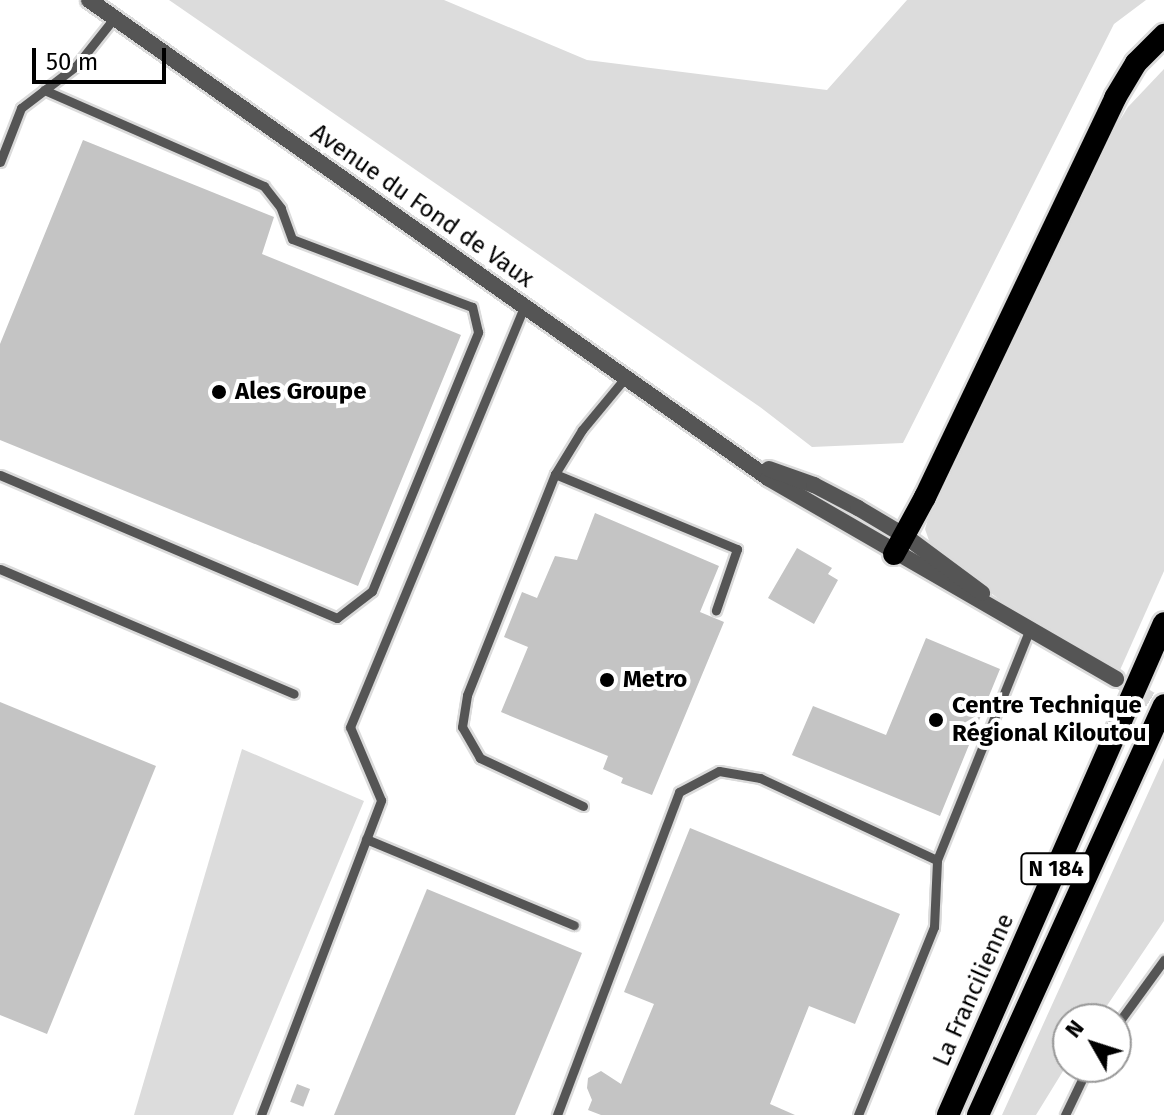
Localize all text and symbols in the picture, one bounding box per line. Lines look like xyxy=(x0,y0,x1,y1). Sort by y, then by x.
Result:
scale bar xyxy=(36,32,170,82)
text: 50 m xyxy=(46,48,98,76)
street label: Avenue du Fond de Vaux xyxy=(305,118,539,294)
place label: Ales Groupe xyxy=(235,378,366,406)
marker: Ales Groupe xyxy=(210,383,228,401)
place label: Metro xyxy=(623,666,687,694)
marker: Metro xyxy=(598,671,616,689)
place label: Centre Technique Régional Kiloutou xyxy=(952,692,1147,748)
marker: Centre Technique Régional Kiloutou xyxy=(927,711,945,729)
road number: N 184 xyxy=(1020,851,1092,887)
street label: La Francilienne xyxy=(928,909,1020,1071)
north arrow xyxy=(1052,1003,1132,1083)
text: N xyxy=(1059,1015,1090,1043)

